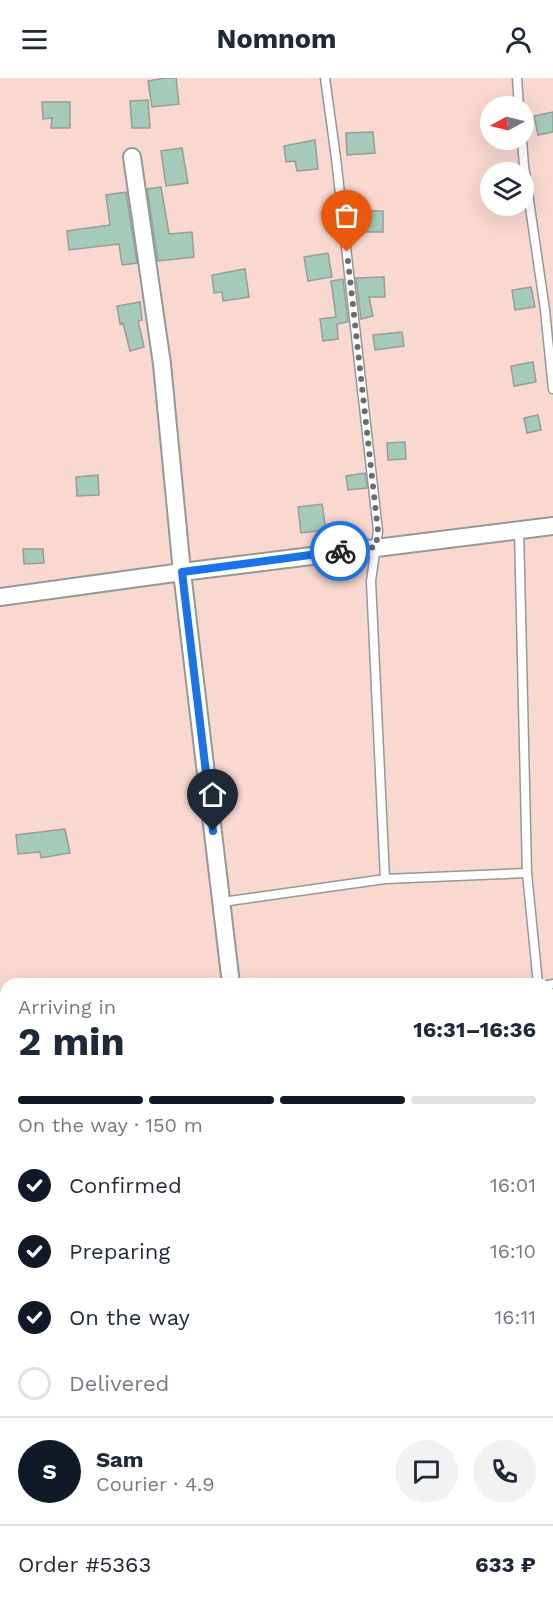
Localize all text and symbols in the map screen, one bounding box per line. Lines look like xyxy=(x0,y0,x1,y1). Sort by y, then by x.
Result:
icon: menu xyxy=(18,23,51,56)
text: Nomnom xyxy=(217,23,336,55)
icon: person xyxy=(502,23,535,56)
north arrow xyxy=(480,96,534,150)
map controls xyxy=(480,96,534,216)
button: layers xyxy=(480,162,534,216)
pin xyxy=(321,190,372,252)
icon: bag xyxy=(330,199,363,232)
courier xyxy=(310,521,370,581)
icon: bike xyxy=(324,535,357,568)
pin xyxy=(187,769,238,831)
icon: home xyxy=(196,778,229,811)
text: Arriving in xyxy=(18,995,116,1019)
text: 16:31–16:36 xyxy=(413,1017,536,1042)
text: 2 min xyxy=(18,1019,125,1064)
text: On the way · 150 m xyxy=(18,1113,203,1137)
icon: check xyxy=(18,1169,51,1202)
text: Confirmed xyxy=(69,1173,182,1198)
text: 16:01 xyxy=(490,1173,536,1197)
icon: check xyxy=(18,1235,51,1268)
text: Preparing xyxy=(69,1239,170,1264)
text: 16:10 xyxy=(490,1239,536,1263)
icon: check xyxy=(18,1301,51,1334)
text: On the way xyxy=(69,1305,190,1330)
text: 16:11 xyxy=(495,1305,536,1329)
text: Delivered xyxy=(69,1371,169,1396)
button: chat xyxy=(395,1440,458,1503)
button: phone xyxy=(473,1440,536,1503)
text: Sam xyxy=(96,1447,144,1472)
text: S xyxy=(42,1459,57,1484)
text: Courier · 4.9 xyxy=(96,1472,215,1496)
text: Order #5363 xyxy=(18,1552,151,1577)
text: 633 ₽ xyxy=(475,1552,536,1577)

